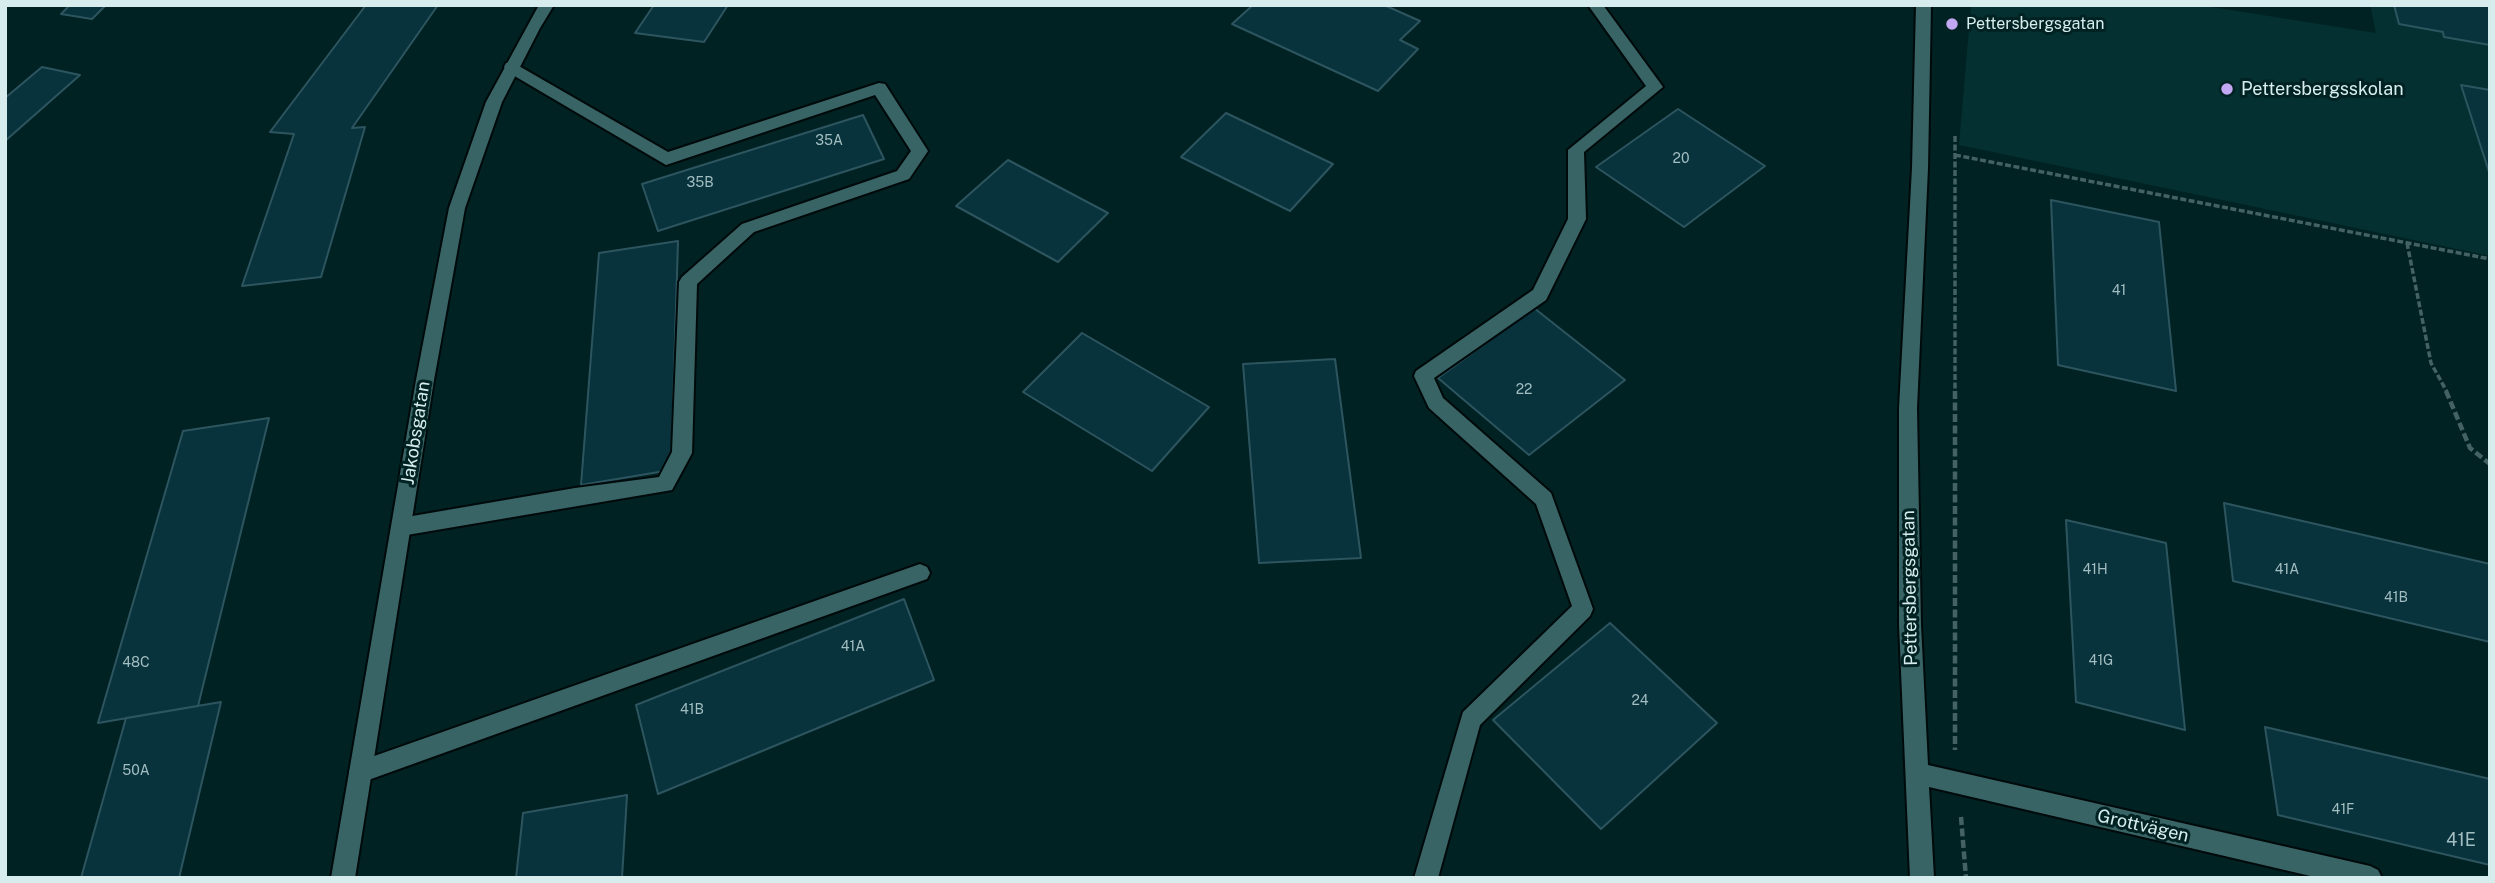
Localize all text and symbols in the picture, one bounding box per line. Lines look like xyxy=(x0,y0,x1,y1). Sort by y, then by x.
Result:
place label: Pettersbergsgatan xyxy=(1966,14,2104,34)
marker: Pettersbergsgatan xyxy=(1944,16,1960,32)
place label: Pettersbergsskolan xyxy=(2241,78,2404,100)
marker: Pettersbergsskolan xyxy=(2219,81,2235,97)
house number: 35A xyxy=(815,133,843,149)
house number: 20 xyxy=(1673,151,1689,167)
house number: 35B xyxy=(686,175,714,191)
house number: 41 xyxy=(2112,283,2126,299)
street label: Jakobsgatan xyxy=(397,380,435,486)
house number: 22 xyxy=(1516,382,1532,398)
street label: Pettersbergsgatan xyxy=(1898,510,1922,666)
house number: 41H xyxy=(2082,562,2108,578)
house number: 41A xyxy=(2275,562,2299,578)
house number: 41B xyxy=(2384,590,2408,606)
house number: 41A xyxy=(841,639,865,655)
house number: 41G xyxy=(2089,653,2113,669)
house number: 48C xyxy=(122,655,150,671)
house number: 24 xyxy=(1631,693,1649,709)
house number: 41B xyxy=(680,702,704,718)
house number: 50A xyxy=(122,763,150,779)
house number: 41F xyxy=(2332,802,2354,818)
street label: Grottvägen xyxy=(2095,805,2191,847)
house number: 41E xyxy=(2446,829,2476,851)

